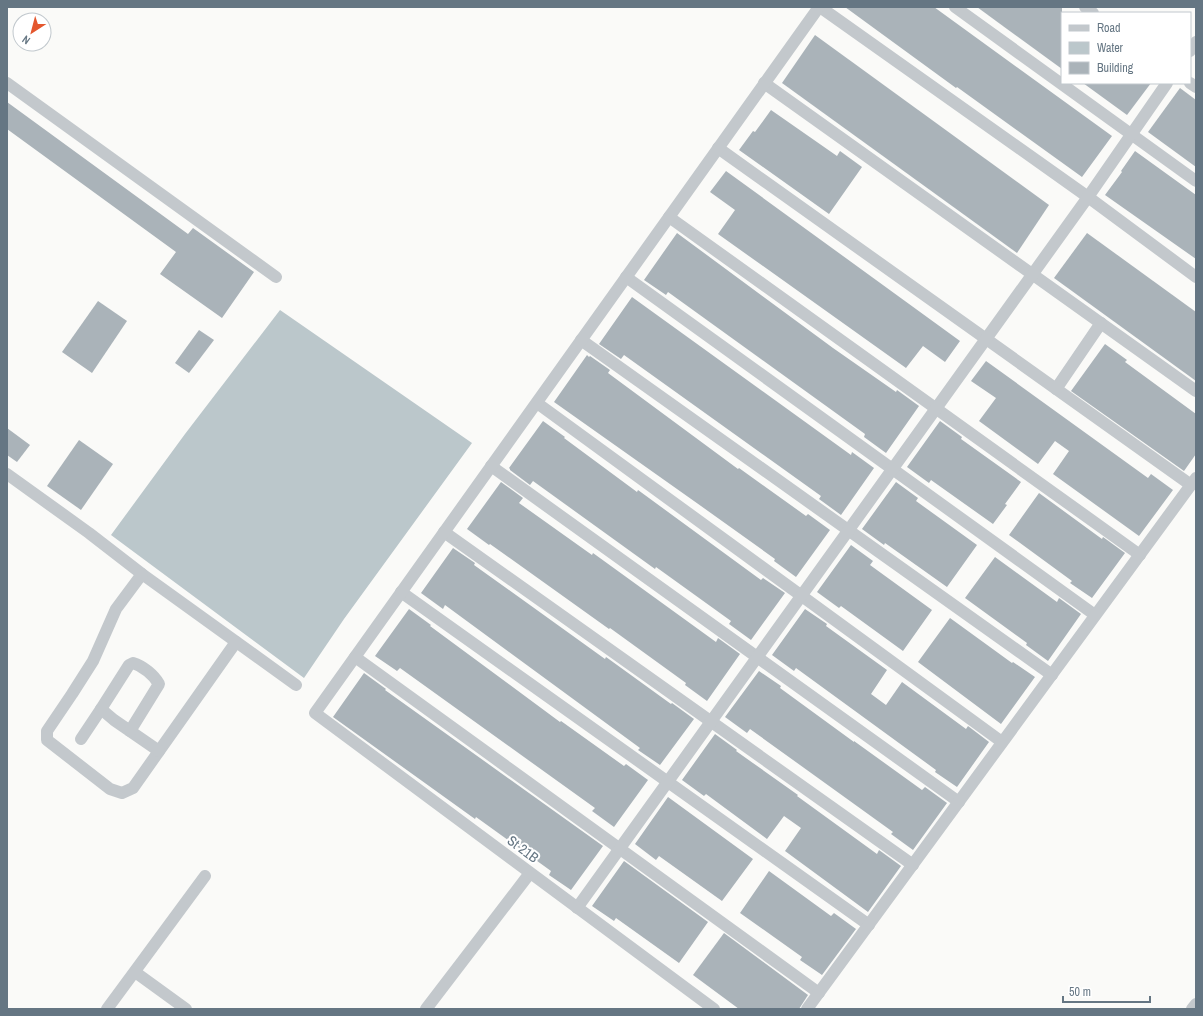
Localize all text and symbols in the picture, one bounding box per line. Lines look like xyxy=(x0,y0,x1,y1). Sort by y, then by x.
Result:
north arrow xyxy=(12,12,52,52)
legend xyxy=(1061,12,1191,84)
text: Road xyxy=(1097,20,1121,36)
text: N xyxy=(19,33,33,48)
text: Water xyxy=(1097,40,1124,56)
text: Building xyxy=(1097,60,1134,76)
street label: St 21B xyxy=(504,831,542,867)
scale bar xyxy=(1063,978,1150,1004)
text: 50 m xyxy=(1069,984,1091,1000)

